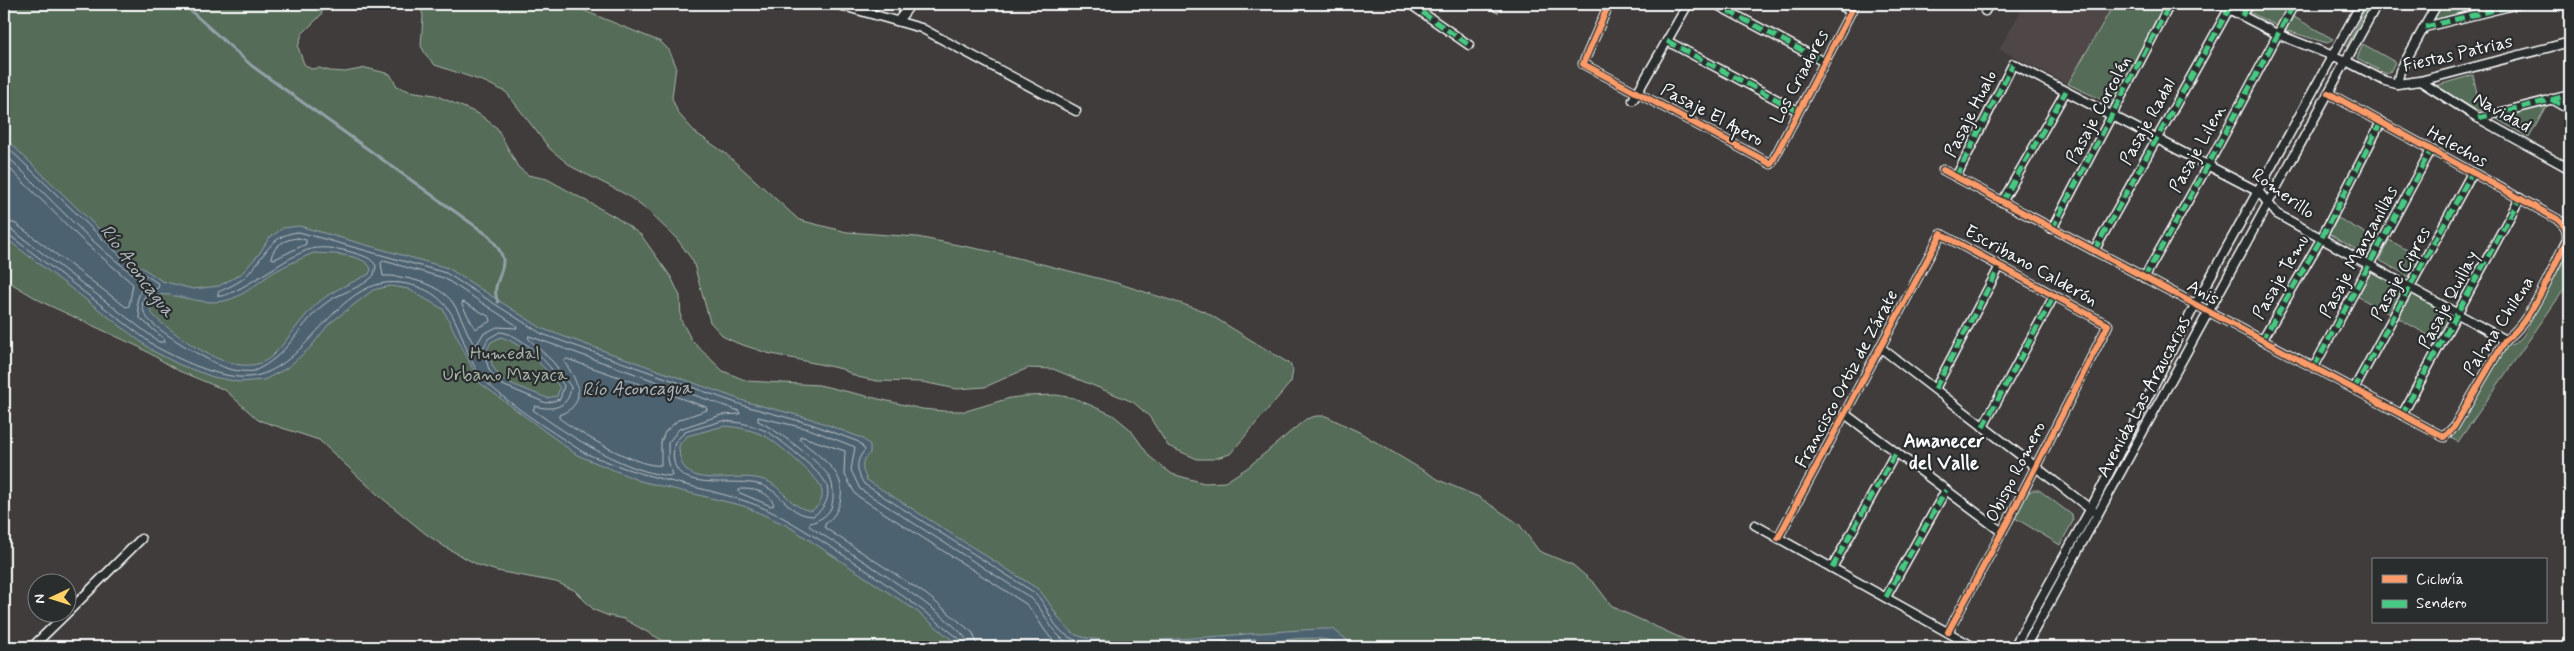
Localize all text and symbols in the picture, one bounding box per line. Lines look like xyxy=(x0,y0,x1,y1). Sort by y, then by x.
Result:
street label: Los Criadores xyxy=(1765,26,1835,128)
street label: Fiestas Patrias xyxy=(2401,30,2515,78)
street label: Pasaje Corcolén xyxy=(2061,52,2137,168)
street label: Pasaje Hualo xyxy=(1939,66,2003,162)
street label: Pasaje Radal xyxy=(2114,74,2182,170)
street label: Pasaje El Apero xyxy=(1656,78,1767,153)
street label: Navidad xyxy=(2469,87,2535,139)
street label: Pasaje Lilen xyxy=(2164,101,2232,197)
street label: Helechos xyxy=(2422,121,2492,173)
street label: Romerillo xyxy=(2247,163,2319,225)
street label: Pasaje Manzanillas xyxy=(2314,182,2404,322)
water label: Río Aconcagua xyxy=(94,219,181,323)
street label: Escribano Calderón xyxy=(1960,219,2102,313)
street label: Pasaje Cipres xyxy=(2365,223,2437,325)
street label: Pasaje Temu xyxy=(2247,230,2315,324)
street label: Pasaje Quillay xyxy=(2413,247,2485,353)
street label: Palma Chilena xyxy=(2458,272,2540,380)
street label: Anis xyxy=(2183,274,2223,312)
street label: Francisco Ortiz de Zárate xyxy=(1790,286,1904,472)
street label: Avenida Las Araucarias xyxy=(2091,312,2197,482)
park label: Humedal Urbano Mayaca xyxy=(443,342,568,387)
water label: Río Aconcagua xyxy=(582,376,693,402)
street label: Obispo Romero xyxy=(1980,418,2052,526)
district label: Amanecer del Valle xyxy=(1903,429,1985,476)
legend xyxy=(2372,558,2546,624)
text: Ciclovía xyxy=(2416,570,2464,590)
north arrow xyxy=(28,574,78,624)
text: N xyxy=(31,594,49,604)
text: Sendero xyxy=(2416,594,2467,614)

